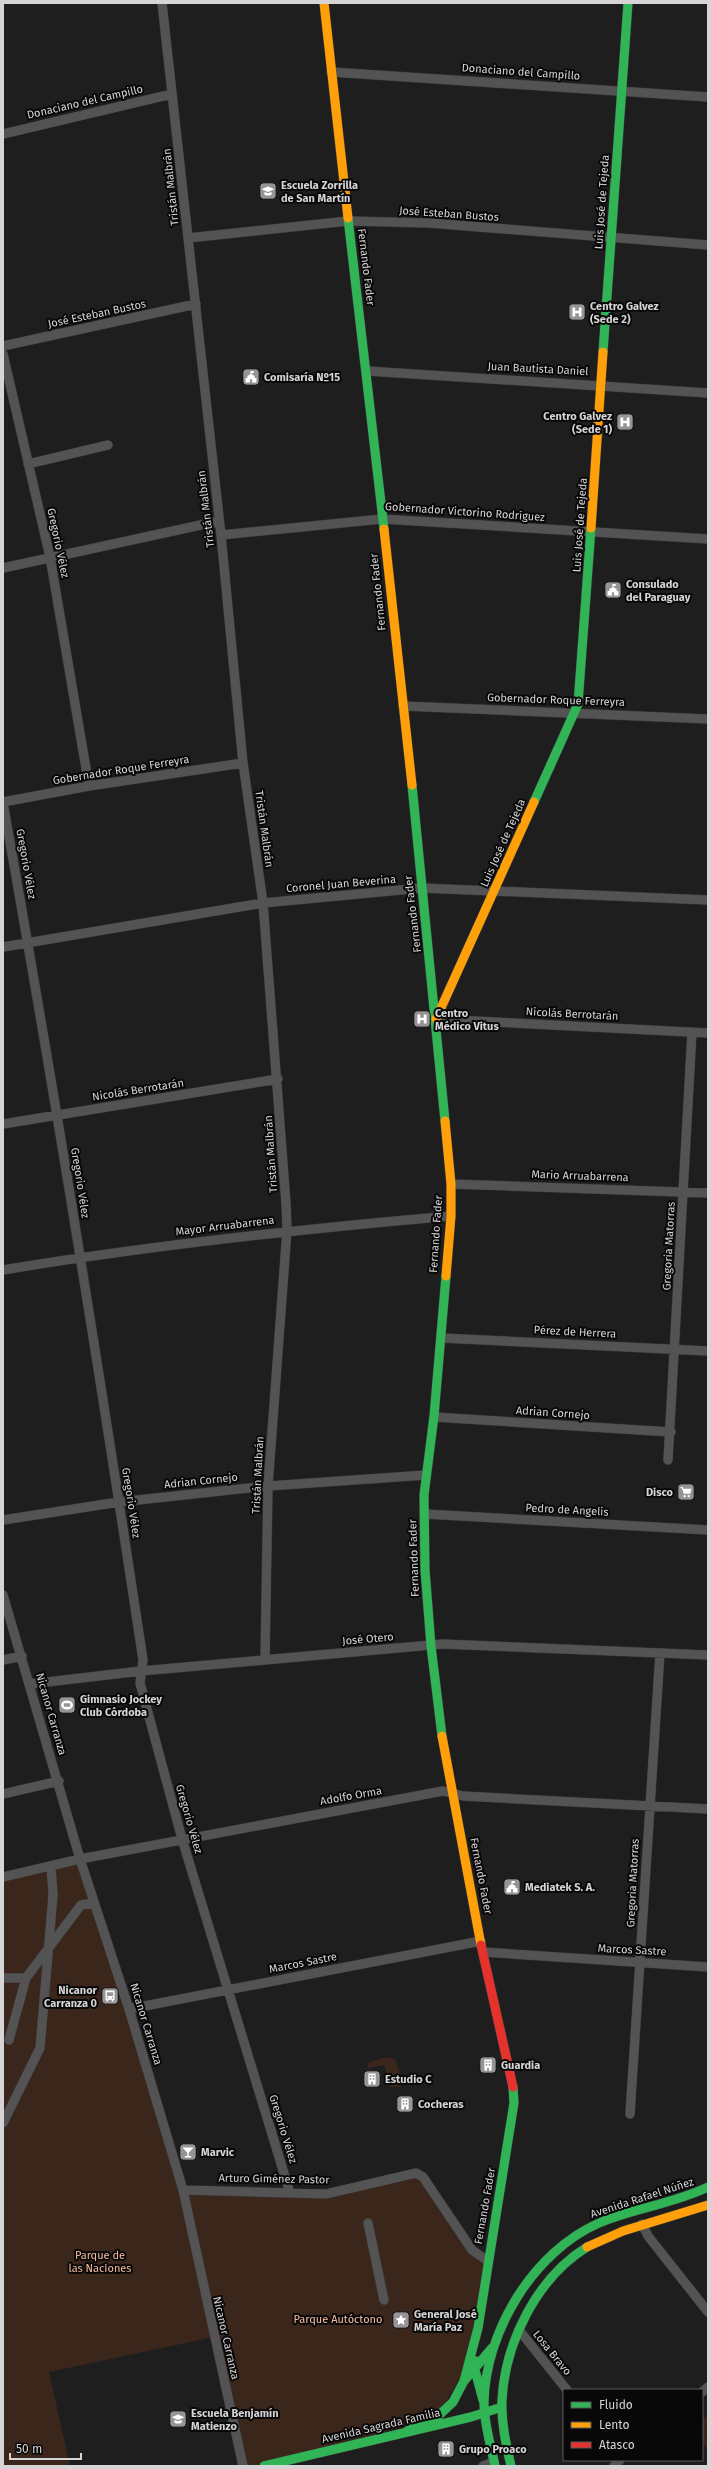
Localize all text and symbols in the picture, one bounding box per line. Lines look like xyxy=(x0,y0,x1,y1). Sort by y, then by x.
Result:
street label: Donaciano del Campillo xyxy=(461,61,581,83)
street label: Donaciano del Campillo xyxy=(26,82,144,122)
street label: Tristán Malbrán xyxy=(160,148,182,226)
street label: Luis José de Tejeda xyxy=(592,154,612,250)
place label: Escuela Zorrilla de San Martín xyxy=(281,179,358,205)
school or university icon: Escuela Zorrilla de San Martín xyxy=(258,181,278,201)
street label: José Esteban Bustos xyxy=(399,204,499,224)
street label: Fernando Fader xyxy=(355,228,377,307)
street label: José Esteban Bustos xyxy=(47,297,147,331)
place label: Centro Galvez (Sede 2) xyxy=(590,300,659,326)
hospital icon: Centro Galvez (Sede 2) xyxy=(567,302,587,322)
street label: Juan Bautista Daniel xyxy=(487,360,589,378)
public building icon: Comisaría Nº15 xyxy=(241,367,261,387)
place label: Comisaría Nº15 xyxy=(264,371,340,384)
place label: Centro Galvez (Sede 1) xyxy=(543,410,612,436)
hospital icon: Centro Galvez (Sede 1) xyxy=(615,412,635,432)
street label: Tristán Malbrán xyxy=(195,470,217,548)
street label: Luis José de Tejeda xyxy=(570,477,590,573)
street label: Gobernador Victorino Rodríguez xyxy=(385,500,546,524)
street label: Gregorio Vélez xyxy=(44,507,72,579)
street label: Fernando Fader xyxy=(367,552,389,631)
place label: Consulado del Paraguay xyxy=(626,578,691,604)
public building icon: Consulado del Paraguay xyxy=(603,580,623,600)
street label: Gobernador Roque Ferreyra xyxy=(487,691,625,709)
street label: Gobernador Roque Ferreyra xyxy=(52,753,190,787)
street label: Tristán Malbrán xyxy=(252,790,276,868)
street label: Luis José de Tejeda xyxy=(478,797,528,889)
street label: Gregorio Vélez xyxy=(13,828,39,900)
street label: Coronel Juan Beverina xyxy=(286,873,396,895)
street label: Fernando Fader xyxy=(402,874,424,953)
street label: Nicolás Berrotarán xyxy=(525,1005,619,1023)
place label: Centro Médico Vitus xyxy=(435,1007,499,1033)
hospital icon: Centro Médico Vitus xyxy=(412,1009,432,1029)
street label: Nicolás Berrotarán xyxy=(91,1076,185,1104)
street label: Tristán Malbrán xyxy=(262,1115,280,1193)
street label: Gregorio Vélez xyxy=(68,1147,92,1219)
street label: Mario Arruabarrena xyxy=(531,1168,629,1184)
street label: Fernando Fader xyxy=(427,1194,445,1273)
street label: Gregoria Matorras xyxy=(660,1201,678,1291)
street label: Mayor Arruabarrena xyxy=(175,1213,275,1239)
street label: Pérez de Herrera xyxy=(533,1323,617,1341)
street label: Adrian Cornejo xyxy=(516,1404,590,1422)
street label: Tristán Malbrán xyxy=(249,1436,267,1514)
street label: Gregorio Vélez xyxy=(119,1467,143,1539)
street label: Adrian Cornejo xyxy=(163,1471,239,1491)
supermarket icon: Disco xyxy=(676,1482,696,1502)
place label: Disco xyxy=(646,1486,674,1499)
street label: Pedro de Angelis xyxy=(525,1501,609,1519)
street label: Fernando Fader xyxy=(406,1518,422,1597)
street label: José Otero xyxy=(342,1630,394,1648)
street label: Nicanor Carranza xyxy=(33,1671,69,1757)
place label: Gimnasio Jockey Club Córdoba xyxy=(80,1693,162,1719)
sports icon: Gimnasio Jockey Club Córdoba xyxy=(57,1695,77,1715)
street label: Gregorio Vélez xyxy=(173,1783,205,1855)
street label: Adolfo Orma xyxy=(319,1784,383,1808)
street label: Fernando Fader xyxy=(467,1837,495,1916)
street label: Gregoria Matorras xyxy=(624,1838,642,1928)
public building icon: Mediatek S. A. xyxy=(502,1877,522,1897)
place label: Mediatek S. A. xyxy=(525,1881,595,1894)
street label: Marcos Sastre xyxy=(597,1942,667,1958)
street label: Marcos Sastre xyxy=(268,1950,338,1976)
street label: Nicanor Carranza xyxy=(127,1981,165,2067)
place label: Nicanor Carranza 0 xyxy=(44,1984,98,2010)
bus stop icon: Nicanor Carranza 0 xyxy=(100,1986,120,2006)
building icon: Guardia xyxy=(478,2055,498,2075)
place label: Guardia xyxy=(501,2059,540,2072)
building icon: Estudio C xyxy=(362,2069,382,2089)
place label: Estudio C xyxy=(385,2073,432,2086)
street label: Gregorio Vélez xyxy=(266,2093,300,2165)
building icon: Cocheras xyxy=(395,2094,415,2114)
place label: Cocheras xyxy=(418,2098,464,2111)
bar icon: Marvic xyxy=(178,2142,198,2162)
place label: Marvic xyxy=(201,2146,235,2159)
street label: Fernando Fader xyxy=(472,2166,498,2245)
street label: Arturo Giménez Pastor xyxy=(218,2172,330,2186)
street label: Avenida Rafael Núñez xyxy=(589,2175,695,2221)
park label: Parque de las Naciones xyxy=(69,2249,131,2275)
street label: Nicanor Carranza xyxy=(210,2295,242,2381)
place label: General José María Paz xyxy=(414,2308,477,2334)
place icon: General José María Paz xyxy=(391,2310,411,2330)
park label: Parque Autóctono xyxy=(294,2313,382,2326)
street label: Losa Bravo xyxy=(530,2328,574,2378)
legend xyxy=(563,2389,703,2461)
text: Fluido xyxy=(599,2398,633,2412)
street label: Avenida Sagrada Familia xyxy=(321,2406,442,2446)
place label: Escuela Benjamín Matienzo xyxy=(191,2407,278,2433)
school or university icon: Escuela Benjamín Matienzo xyxy=(168,2409,188,2429)
text: Lento xyxy=(599,2418,629,2432)
scale bar xyxy=(10,2435,81,2461)
text: Atasco xyxy=(599,2438,635,2452)
building icon: Grupo Proaco xyxy=(436,2439,456,2459)
text: 50 m xyxy=(16,2442,42,2456)
place label: Grupo Proaco xyxy=(459,2443,527,2456)

